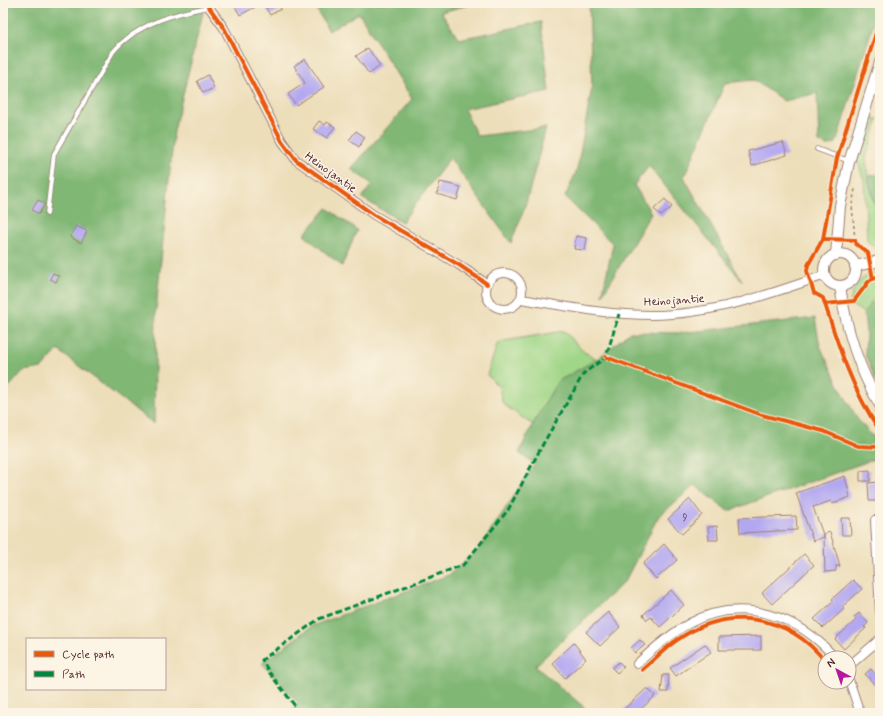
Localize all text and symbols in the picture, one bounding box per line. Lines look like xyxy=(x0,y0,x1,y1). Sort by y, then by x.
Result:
street label: Heinojantie xyxy=(301,148,360,197)
street label: Heinojantie xyxy=(643,291,705,311)
house number: 9 xyxy=(683,512,688,525)
legend xyxy=(26,638,166,690)
text: Cycle path xyxy=(62,647,114,663)
north arrow xyxy=(817,650,857,690)
text: N xyxy=(824,655,839,671)
text: Path xyxy=(62,667,85,683)

